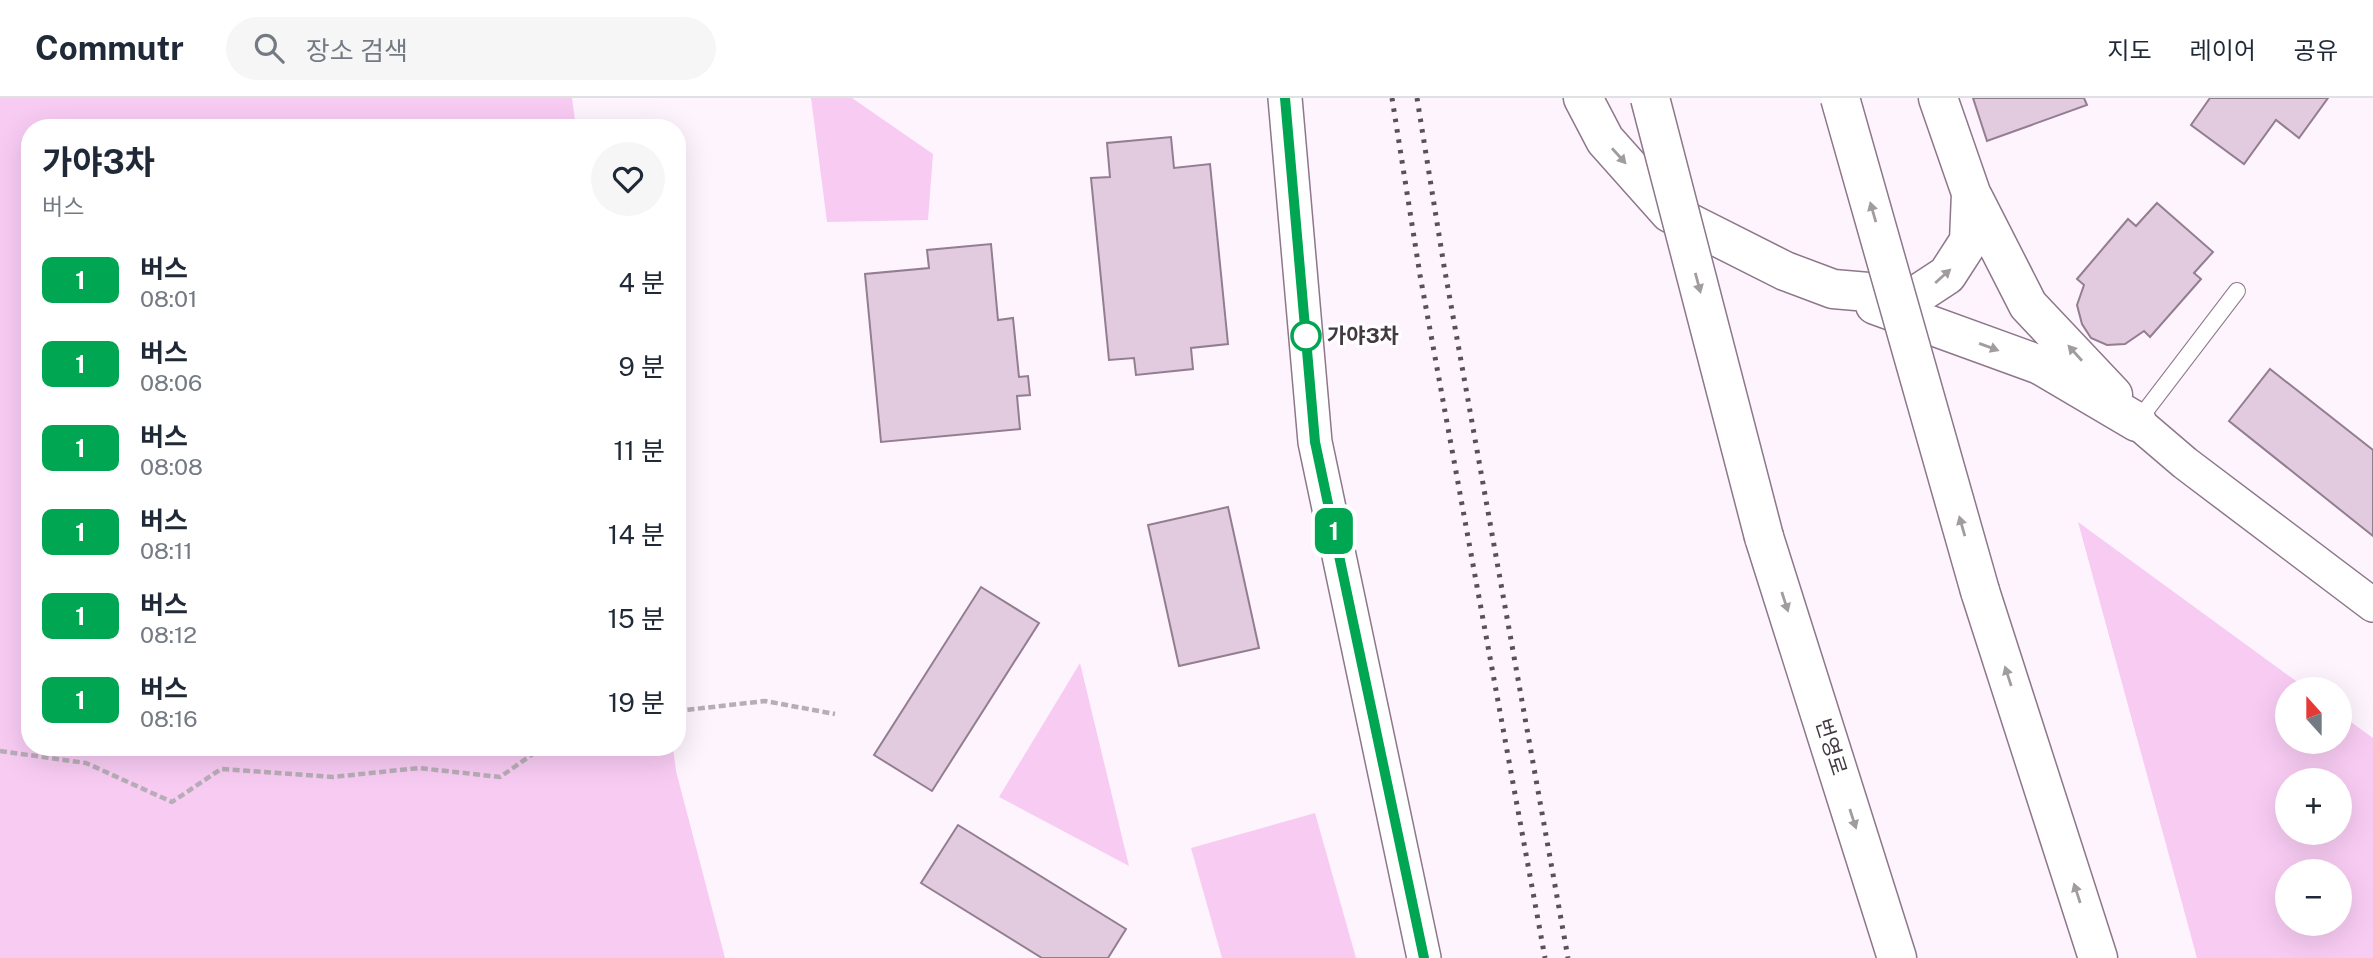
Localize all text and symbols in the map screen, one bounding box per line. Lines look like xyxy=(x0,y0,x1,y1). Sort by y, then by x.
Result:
search box xyxy=(226,17,716,80)
text: Commutr xyxy=(35,29,184,67)
icon: search xyxy=(250,29,288,67)
text: 장소 검색 xyxy=(306,35,408,66)
text: 지도 xyxy=(2107,36,2152,64)
text: 레이어 xyxy=(2190,36,2256,64)
text: 공유 xyxy=(2294,36,2338,64)
button: heart xyxy=(591,142,665,216)
text: 가야3차 xyxy=(42,143,155,181)
one-way arrow xyxy=(1611,147,1626,164)
text: 버스 xyxy=(42,193,84,220)
one-way arrow xyxy=(1867,202,1877,223)
text: 버스 xyxy=(140,253,188,284)
text: 1 xyxy=(75,266,86,294)
text: 4 분 xyxy=(618,267,665,298)
one-way arrow xyxy=(1934,268,1952,284)
one-way arrow xyxy=(1693,272,1704,294)
text: 08:01 xyxy=(140,285,197,312)
marker: 가야3차 xyxy=(1291,321,1321,351)
place label: 가야3차 xyxy=(1327,323,1399,348)
text: 버스 xyxy=(140,337,188,368)
one-way arrow xyxy=(1979,342,2000,353)
one-way arrow xyxy=(2068,345,2084,362)
text: 1 xyxy=(75,350,86,378)
text: 9 분 xyxy=(619,351,665,382)
text: 08:06 xyxy=(140,369,202,396)
text: 버스 xyxy=(140,421,188,452)
text: 1 xyxy=(75,434,86,462)
text: 11 분 xyxy=(614,435,665,466)
text: 08:08 xyxy=(140,453,203,480)
text: 버스 xyxy=(140,505,188,536)
line badge: 1 xyxy=(1311,508,1357,554)
one-way arrow xyxy=(1956,515,1966,536)
text: 1 xyxy=(1329,517,1339,545)
text: 1 xyxy=(75,518,86,546)
text: 14 분 xyxy=(608,519,665,550)
text: 08:11 xyxy=(140,537,193,564)
text: 버스 xyxy=(140,589,188,620)
one-way arrow xyxy=(1780,591,1790,612)
text: 1 xyxy=(75,602,86,630)
text: 15 분 xyxy=(608,603,665,634)
text: 08:12 xyxy=(140,621,197,648)
one-way arrow xyxy=(2002,666,2013,687)
text: 버스 xyxy=(140,673,188,704)
north arrow xyxy=(2275,677,2352,754)
map controls xyxy=(2275,677,2352,936)
text: 1 xyxy=(75,686,86,714)
text: 19 분 xyxy=(608,687,665,718)
text: 08:16 xyxy=(140,705,198,732)
street label: 번영로 xyxy=(1811,715,1852,778)
button: + xyxy=(2275,768,2352,845)
one-way arrow xyxy=(1849,808,1859,829)
button: − xyxy=(2275,859,2352,936)
one-way arrow xyxy=(2072,882,2082,903)

